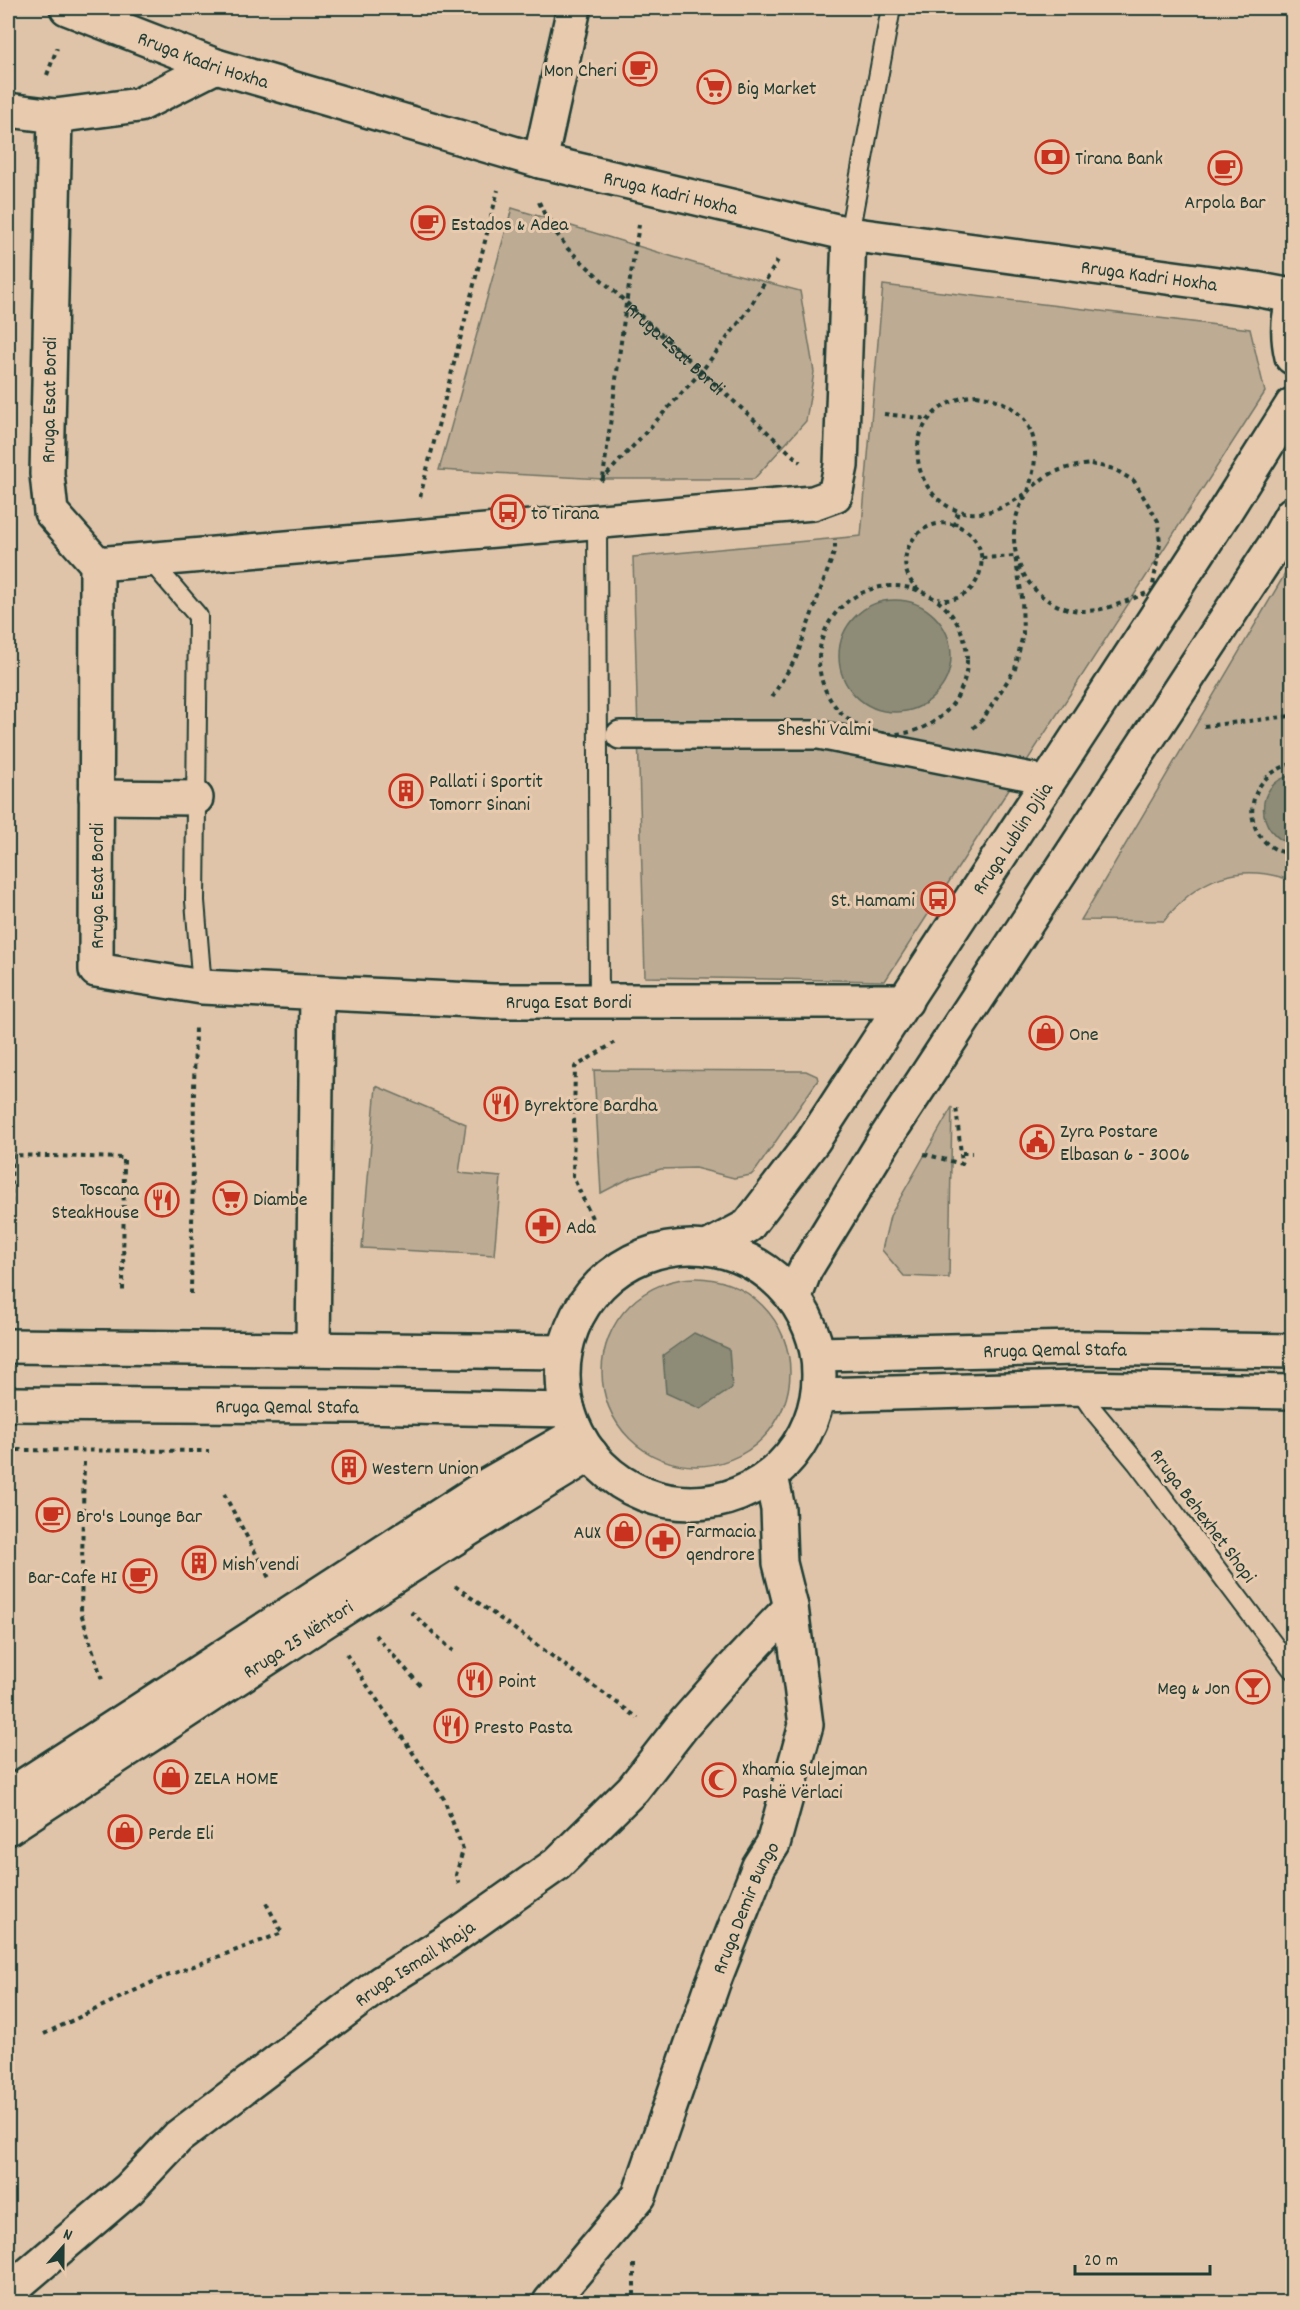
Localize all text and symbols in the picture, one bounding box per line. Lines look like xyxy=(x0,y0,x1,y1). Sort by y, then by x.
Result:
street label: Rruga Kadri Hoxha xyxy=(133,26,272,98)
cafe icon: Mon Cheri xyxy=(622,51,658,87)
place label: Mon Cheri xyxy=(544,58,617,86)
supermarket icon: Big Market xyxy=(696,69,732,105)
place label: Big Market xyxy=(737,76,816,104)
bank icon: Tirana Bank xyxy=(1034,139,1070,175)
place label: Tirana Bank xyxy=(1075,146,1163,174)
cafe icon: Arpola Bar xyxy=(1207,150,1243,186)
street label: Rruga Kadri Hoxha xyxy=(600,165,741,224)
place label: Arpola Bar xyxy=(1184,190,1266,218)
cafe icon: Estados & Adea xyxy=(410,205,446,241)
place label: Estados & Adea xyxy=(451,212,569,240)
street label: Rruga Kadri Hoxha xyxy=(1079,255,1219,301)
street label: Rruga Esat Bordi xyxy=(618,297,730,404)
street label: Rruga Esat Bordi xyxy=(36,336,66,463)
bus stop icon: to Tirana xyxy=(490,494,526,530)
place label: to Tirana xyxy=(531,501,600,529)
park label: Sheshi Valmi xyxy=(777,717,871,745)
place label: Pallati i Sportit Tomorr Sinani xyxy=(429,769,543,820)
building icon: Pallati i Sportit Tomorr Sinani xyxy=(388,773,424,809)
street label: Rruga Lublin Djlia xyxy=(967,777,1062,901)
street label: Rruga Esat Bordi xyxy=(85,823,113,949)
bus stop icon: St. Hamami xyxy=(920,881,956,917)
place label: St. Hamami xyxy=(831,888,915,916)
street label: Rruga Esat Bordi xyxy=(505,990,632,1018)
shop icon: One xyxy=(1028,1015,1064,1051)
place label: One xyxy=(1069,1022,1099,1050)
restaurant icon: Byrektore Bardha xyxy=(483,1086,519,1122)
place label: Byrektore Bardha xyxy=(524,1093,658,1121)
place label: Zyra Postare Elbasan 6 - 3006 xyxy=(1060,1119,1190,1170)
public building icon: Zyra Postare Elbasan 6 - 3006 xyxy=(1019,1124,1055,1160)
place label: Toscana SteakHouse xyxy=(51,1177,140,1228)
supermarket icon: Diambe xyxy=(212,1180,248,1216)
restaurant icon: Toscana SteakHouse xyxy=(144,1182,180,1218)
place label: Diambe xyxy=(253,1187,308,1215)
pharmacy icon: Ada xyxy=(525,1208,561,1244)
place label: Ada xyxy=(566,1215,596,1243)
street label: Rruga Qemal Stafa xyxy=(983,1337,1127,1367)
street label: Rruga Qemal Stafa xyxy=(215,1394,360,1423)
street label: Rruga Behexhet Shopi xyxy=(1142,1444,1262,1590)
building icon: Western Union xyxy=(331,1449,367,1485)
place label: Western Union xyxy=(372,1456,479,1484)
cafe icon: Bro's Lounge Bar xyxy=(35,1497,71,1533)
place label: Bro's Lounge Bar xyxy=(76,1504,203,1532)
shop icon: AUX xyxy=(606,1513,642,1549)
place label: Farmacia qendrore xyxy=(686,1519,757,1570)
place label: AUX xyxy=(573,1520,601,1548)
pharmacy icon: Farmacia qendrore xyxy=(645,1523,681,1559)
building icon: Mish vendi xyxy=(181,1545,217,1581)
place label: Mish vendi xyxy=(222,1552,299,1580)
cafe icon: Bar-Cafe HI xyxy=(122,1558,158,1594)
place label: Bar-Cafe HI xyxy=(28,1565,117,1593)
street label: Rruga 25 Nëntori xyxy=(238,1595,360,1687)
restaurant icon: Point xyxy=(457,1662,493,1698)
place label: Point xyxy=(498,1669,536,1697)
bar icon: Meg & Jon xyxy=(1235,1669,1271,1705)
place label: Meg & Jon xyxy=(1157,1676,1230,1704)
restaurant icon: Presto Pasta xyxy=(433,1708,469,1744)
place label: Presto Pasta xyxy=(474,1715,573,1743)
place label: Xhamia Sulejman Pashë Vërlaci xyxy=(742,1757,868,1808)
shop icon: ZELA HOME xyxy=(153,1759,189,1795)
mosque icon: Xhamia Sulejman Pashë Vërlaci xyxy=(701,1762,737,1798)
place label: ZELA HOME xyxy=(194,1766,278,1794)
shop icon: Perde Eli xyxy=(107,1814,143,1850)
place label: Perde Eli xyxy=(148,1821,214,1849)
street label: Rruga Demir Bungo xyxy=(707,1837,788,1979)
street label: Rruga Ismail Xhaja xyxy=(350,1914,482,2015)
north arrow xyxy=(33,2217,93,2277)
text: N xyxy=(60,2223,75,2248)
scale bar xyxy=(1075,2238,1210,2276)
text: 20 m xyxy=(1084,2249,1118,2274)

